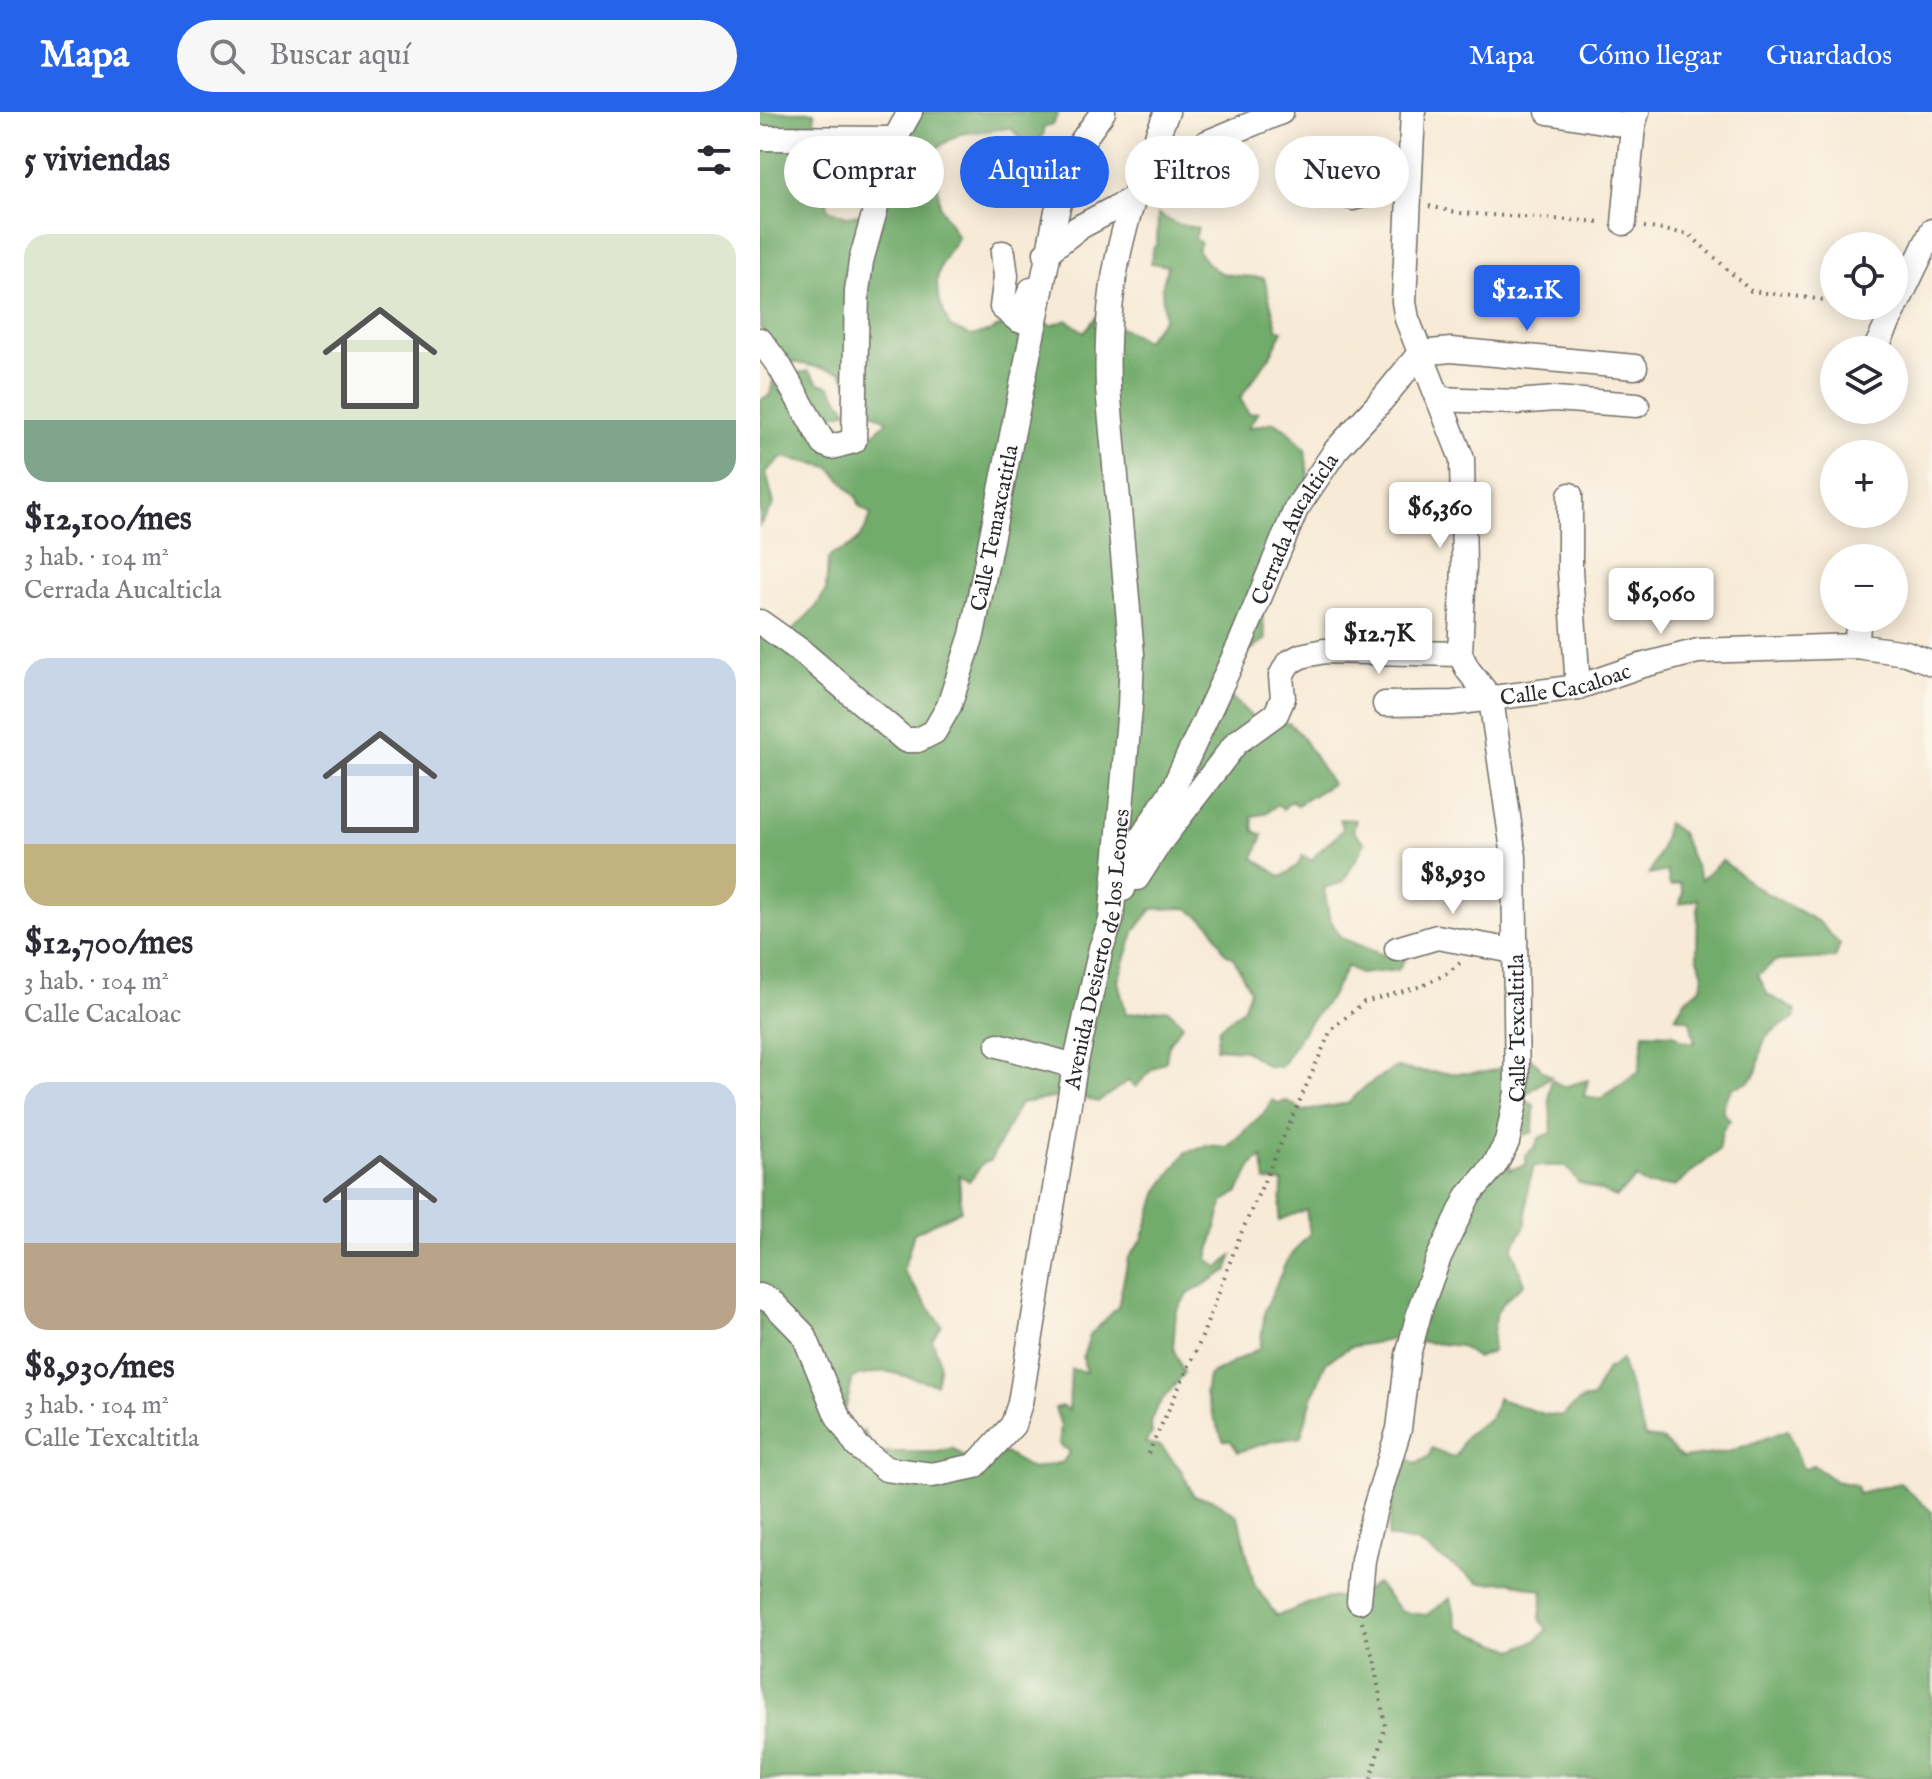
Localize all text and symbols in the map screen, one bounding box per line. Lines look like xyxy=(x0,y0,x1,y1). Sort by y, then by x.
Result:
search box xyxy=(177,20,737,92)
text: Mapa xyxy=(40,32,129,80)
icon: search xyxy=(205,34,249,78)
text: Buscar aquí xyxy=(269,37,410,75)
text: Mapa xyxy=(1469,39,1534,74)
text: Cómo llegar xyxy=(1578,39,1722,74)
text: Guardados xyxy=(1766,39,1892,74)
chip: Comprar xyxy=(784,136,944,208)
chip: Alquilar xyxy=(960,136,1109,208)
chip: Filtros xyxy=(1125,136,1259,208)
chip: Nuevo xyxy=(1275,136,1409,208)
icon: filters xyxy=(692,138,736,182)
text: 5 viviendas xyxy=(24,139,170,182)
map controls xyxy=(1820,232,1908,632)
button: locate xyxy=(1820,232,1908,320)
pin: $12.1K xyxy=(1462,265,1592,333)
text: $12.1K xyxy=(1492,274,1562,307)
icon: home xyxy=(308,286,452,430)
button: layers xyxy=(1820,336,1908,424)
button: + xyxy=(1820,440,1908,528)
street label: Calle Temaxcatitla xyxy=(965,442,1026,614)
street label: Cerrada Aucalticla xyxy=(1246,448,1346,609)
pin: $6,360 xyxy=(1375,482,1505,550)
text: $6,360 xyxy=(1407,491,1473,524)
text: $12,100/mes xyxy=(24,498,192,541)
text: 3 hab. · 104 m² xyxy=(24,541,169,574)
button: − xyxy=(1820,544,1908,632)
pin: $6,060 xyxy=(1596,568,1726,636)
text: Cerrada Aucalticla xyxy=(24,574,222,607)
text: $6,060 xyxy=(1627,577,1695,610)
pin: $12.7K xyxy=(1314,608,1444,676)
text: $12.7K xyxy=(1343,617,1415,650)
street label: Calle Cacaloac xyxy=(1499,658,1635,713)
icon: home xyxy=(308,710,452,854)
street label: Avenida Desierto de los Leones xyxy=(1059,808,1137,1093)
pin: $8,930 xyxy=(1388,848,1518,916)
text: $8,930 xyxy=(1420,857,1486,890)
text: $12,700/mes xyxy=(24,922,193,965)
street label: Calle Texcaltitla xyxy=(1503,953,1534,1105)
text: 3 hab. · 104 m² xyxy=(24,965,169,998)
text: Calle Cacaloac xyxy=(24,998,181,1031)
icon: home xyxy=(308,1134,452,1278)
text: $8,930/mes xyxy=(24,1346,175,1389)
text: 3 hab. · 104 m² xyxy=(24,1389,169,1422)
text: Calle Texcaltitla xyxy=(24,1422,199,1455)

